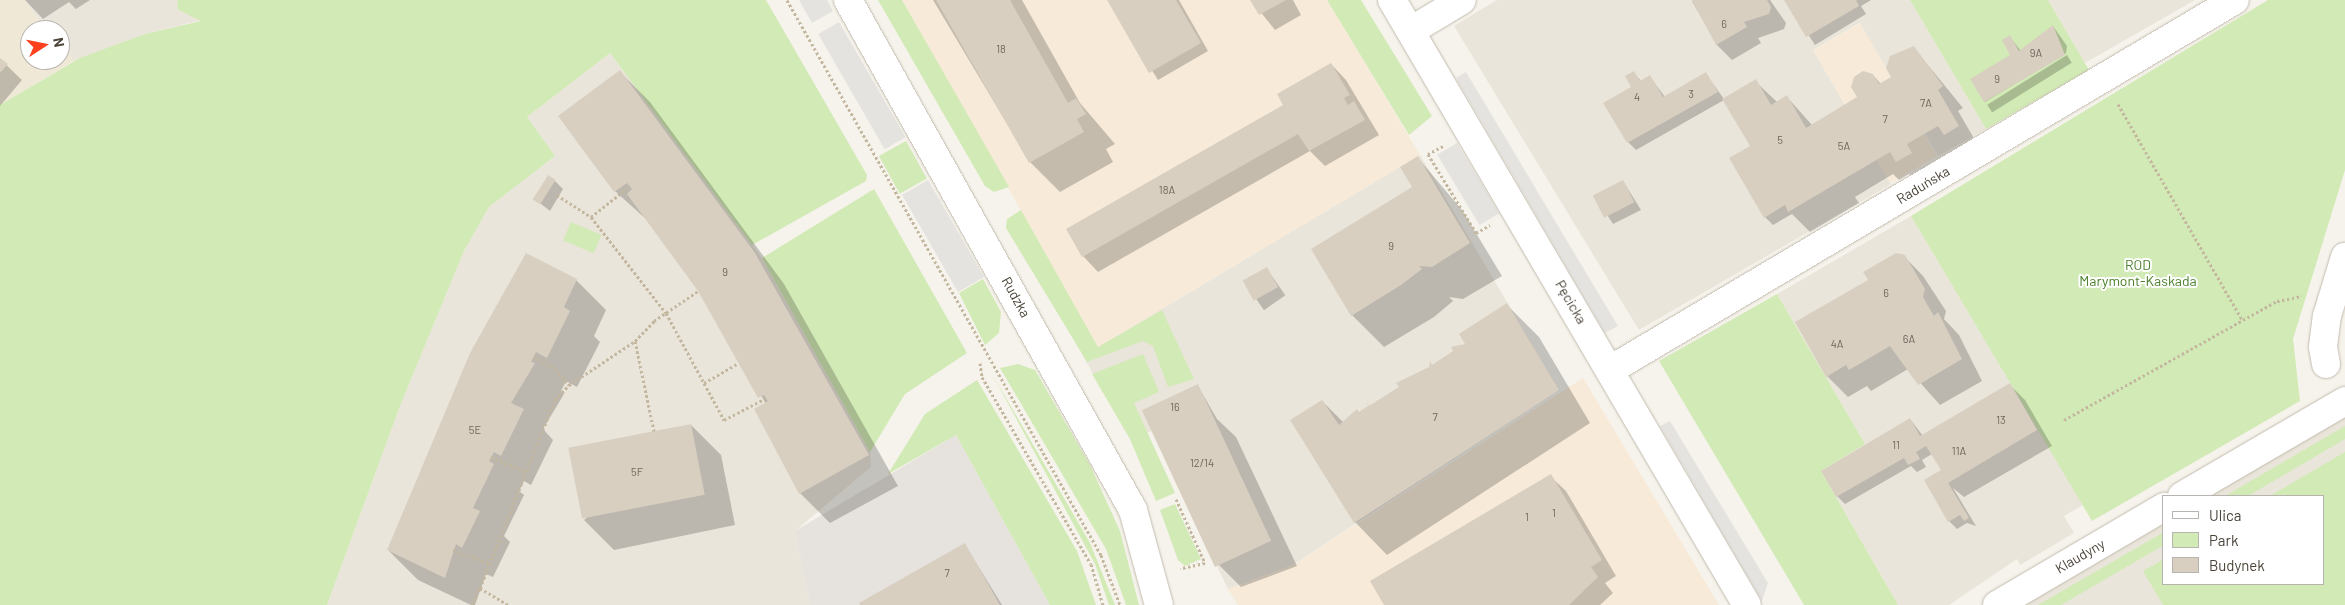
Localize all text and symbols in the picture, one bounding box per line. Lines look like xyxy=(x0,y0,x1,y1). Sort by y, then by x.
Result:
house number: 6 xyxy=(1721,17,1727,31)
north arrow xyxy=(20,20,70,70)
text: N xyxy=(50,36,68,48)
house number: 18 xyxy=(996,42,1006,56)
house number: 9A xyxy=(2030,46,2042,60)
house number: 9 xyxy=(1994,72,2000,86)
house number: 3 xyxy=(1688,87,1694,101)
house number: 4 xyxy=(1634,90,1640,104)
house number: 7A xyxy=(1920,96,1932,110)
house number: 7 xyxy=(1882,112,1888,126)
house number: 5 xyxy=(1777,133,1783,147)
house number: 5A xyxy=(1838,139,1850,153)
street label: Raduńska xyxy=(1893,163,1953,207)
house number: 18A xyxy=(1159,183,1175,197)
house number: 9 xyxy=(1388,239,1394,253)
park label: ROD Marymont-Kaskada xyxy=(2079,257,2197,290)
house number: 9 xyxy=(722,265,728,279)
street label: Rudzka xyxy=(998,274,1034,320)
street label: Pęcicka xyxy=(1552,277,1590,327)
house number: 6 xyxy=(1883,286,1889,300)
house number: 6A xyxy=(1903,332,1915,346)
house number: 4A xyxy=(1831,337,1843,351)
house number: 16 xyxy=(1170,400,1180,414)
house number: 7 xyxy=(1432,410,1438,424)
house number: 13 xyxy=(1996,413,2006,427)
house number: 5E xyxy=(469,423,481,437)
house number: 11 xyxy=(1892,438,1900,452)
house number: 11A xyxy=(1952,444,1966,458)
house number: 12/14 xyxy=(1190,456,1214,470)
house number: 5F xyxy=(631,465,643,479)
legend xyxy=(2162,495,2325,585)
house number: 1 xyxy=(1552,506,1556,520)
text: Ulica xyxy=(2209,506,2241,524)
house number: 1 xyxy=(1525,510,1529,524)
text: Park xyxy=(2209,531,2238,549)
street label: Klaudyny xyxy=(2052,535,2108,577)
text: Budynek xyxy=(2209,556,2265,574)
house number: 7 xyxy=(944,566,950,580)

